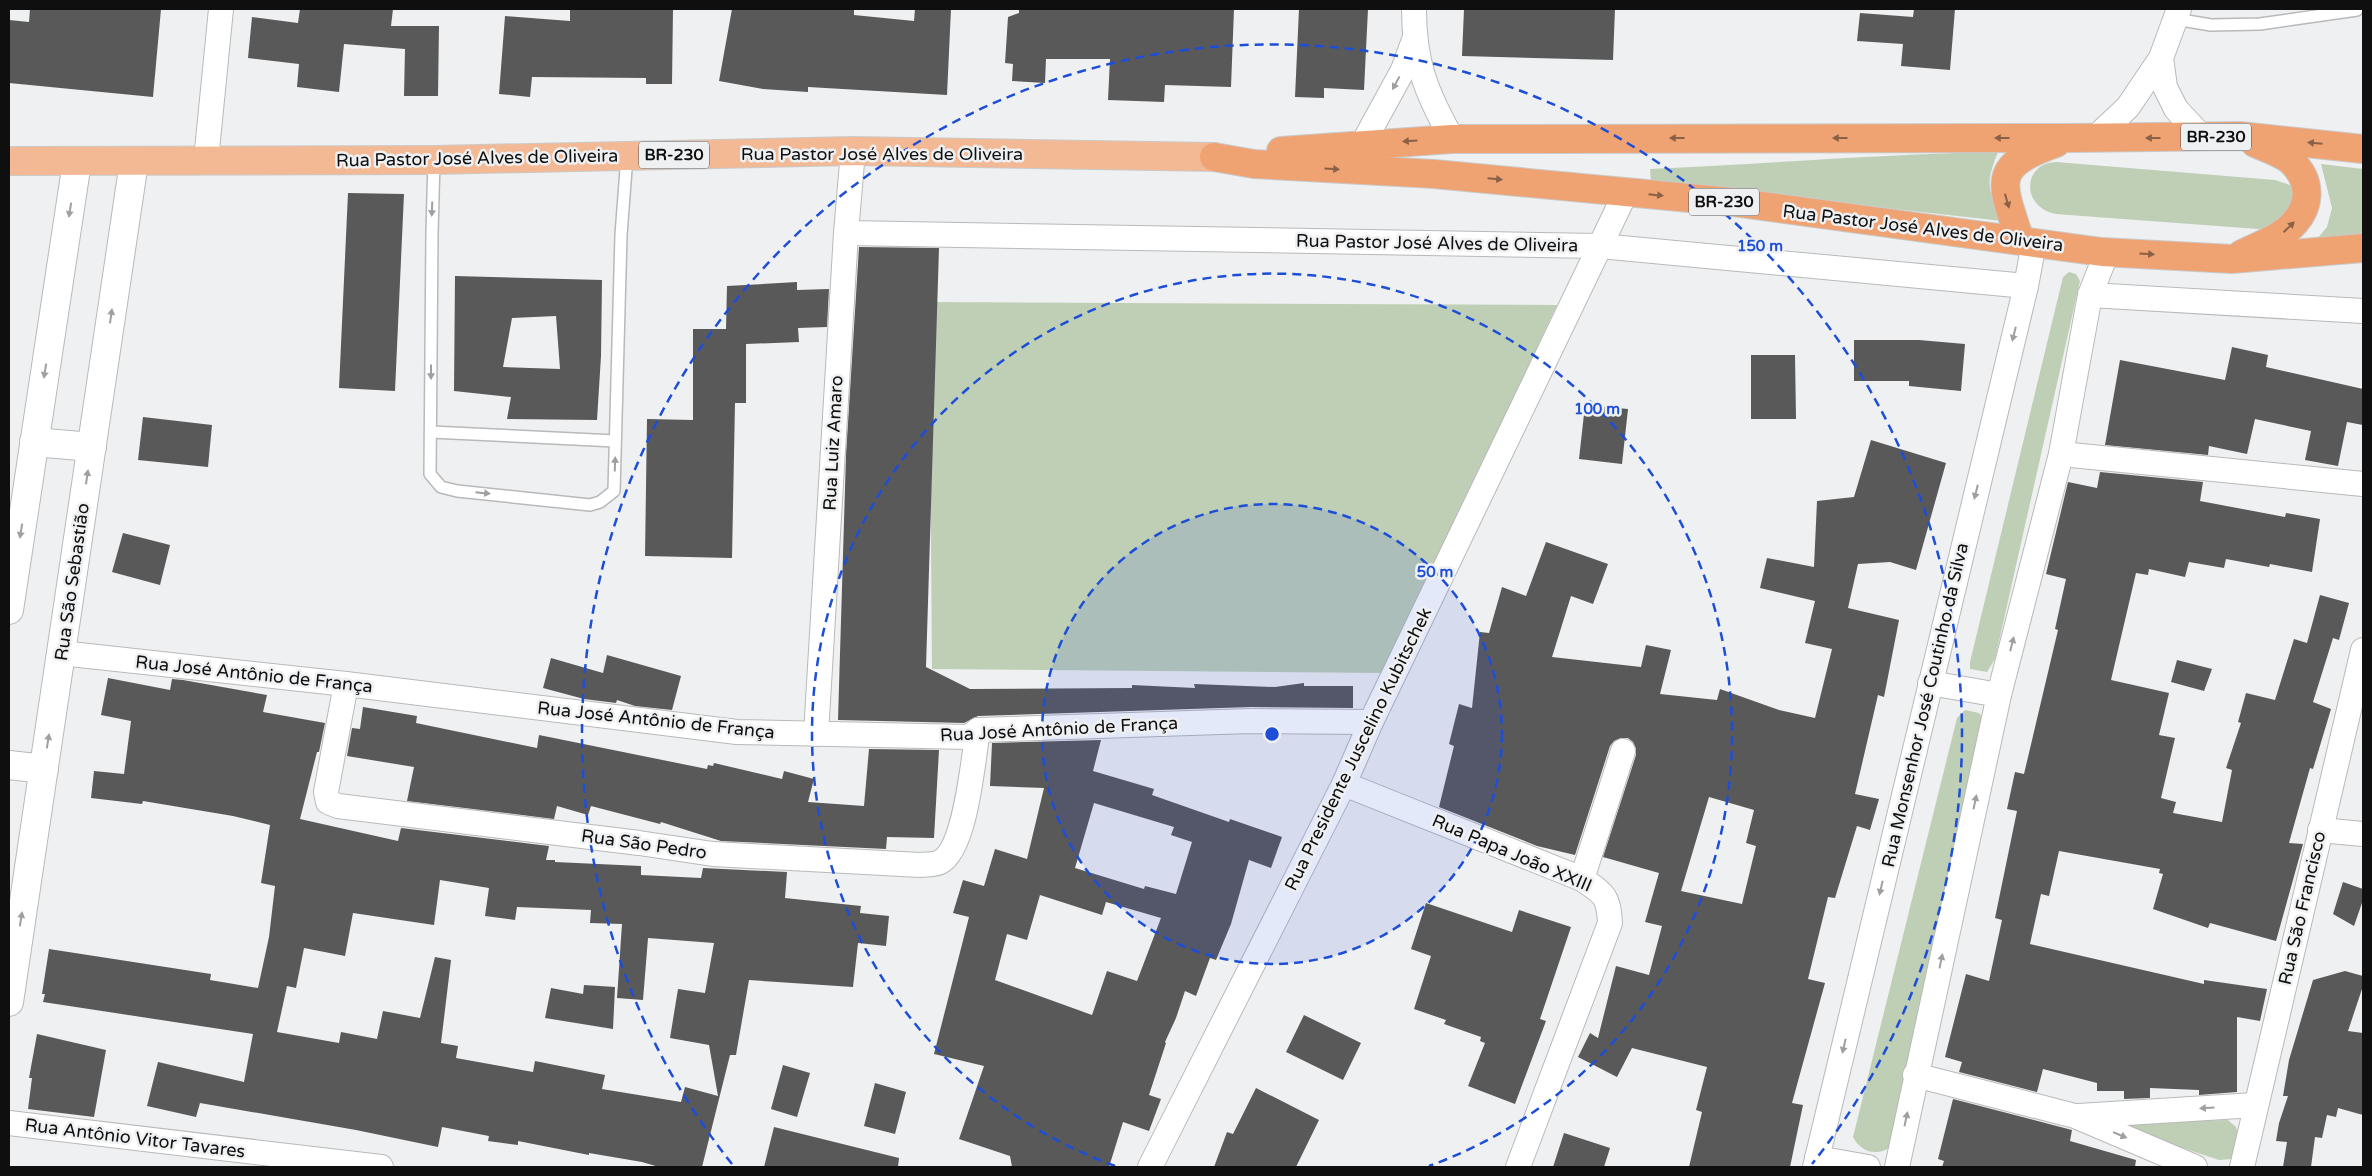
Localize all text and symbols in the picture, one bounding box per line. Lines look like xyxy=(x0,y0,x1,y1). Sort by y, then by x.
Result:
one-way arrow xyxy=(1392,76,1400,90)
road number: BR-230 xyxy=(2181,124,2251,150)
one-way arrow xyxy=(1669,134,1685,142)
one-way arrow xyxy=(1832,134,1848,142)
one-way arrow xyxy=(1994,134,2010,142)
one-way arrow xyxy=(2144,134,2160,142)
one-way arrow xyxy=(1402,138,1418,146)
one-way arrow xyxy=(2307,138,2323,146)
road number: BR-230 xyxy=(639,142,709,168)
street label: Rua Pastor José Alves de Oliveira xyxy=(741,143,1023,165)
street label: Rua Pastor José Alves de Oliveira xyxy=(336,145,618,171)
one-way arrow xyxy=(1325,165,1341,173)
one-way arrow xyxy=(1487,175,1503,183)
road number: BR-230 xyxy=(1689,188,1759,216)
one-way arrow xyxy=(1649,191,1665,199)
one-way arrow xyxy=(2004,193,2012,208)
street label: Rua Pastor José Alves de Oliveira xyxy=(1781,200,2065,256)
one-way arrow xyxy=(428,201,436,217)
one-way arrow xyxy=(66,202,74,218)
one-way arrow xyxy=(2283,221,2295,233)
street label: Rua Pastor José Alves de Oliveira xyxy=(1296,230,1578,256)
text: 150 m xyxy=(1737,237,1783,255)
one-way arrow xyxy=(2140,251,2156,259)
one-way arrow xyxy=(107,308,115,324)
one-way arrow xyxy=(2010,326,2018,341)
one-way arrow xyxy=(41,363,49,379)
one-way arrow xyxy=(427,364,435,380)
street label: Rua Luiz Amaro xyxy=(818,375,848,511)
text: 100 m xyxy=(1574,400,1620,418)
one-way arrow xyxy=(611,456,619,472)
one-way arrow xyxy=(84,468,92,484)
one-way arrow xyxy=(1972,484,1980,499)
one-way arrow xyxy=(475,490,491,498)
street label: Rua São Sebastião xyxy=(50,502,94,662)
one-way arrow xyxy=(16,524,24,540)
street label: Rua Monsenhor José Coutinho da Silva xyxy=(1877,541,1973,869)
text: 50 m xyxy=(1417,563,1453,581)
street label: Rua Presidente Juscelino Kubitschek xyxy=(1280,604,1436,894)
one-way arrow xyxy=(2008,636,2016,651)
street label: Rua José Antônio de França xyxy=(134,651,374,697)
street label: Rua José Antônio de França xyxy=(536,697,776,743)
street label: Rua José Antônio de França xyxy=(939,712,1179,746)
centre of rings xyxy=(1263,725,1281,743)
one-way arrow xyxy=(44,733,52,749)
one-way arrow xyxy=(1971,794,1979,809)
street label: Rua Papa João XXIII xyxy=(1429,809,1595,897)
street label: Rua São Pedro xyxy=(580,824,708,864)
street label: Rua São Francisco xyxy=(2274,829,2330,987)
one-way arrow xyxy=(1877,880,1885,895)
one-way arrow xyxy=(18,911,26,927)
one-way arrow xyxy=(1937,952,1945,968)
one-way arrow xyxy=(1840,1039,1848,1054)
one-way arrow xyxy=(2198,1104,2214,1112)
one-way arrow xyxy=(1903,1111,1911,1127)
street label: Rua Antônio Vitor Tavares xyxy=(24,1114,246,1162)
one-way arrow xyxy=(2113,1132,2127,1140)

